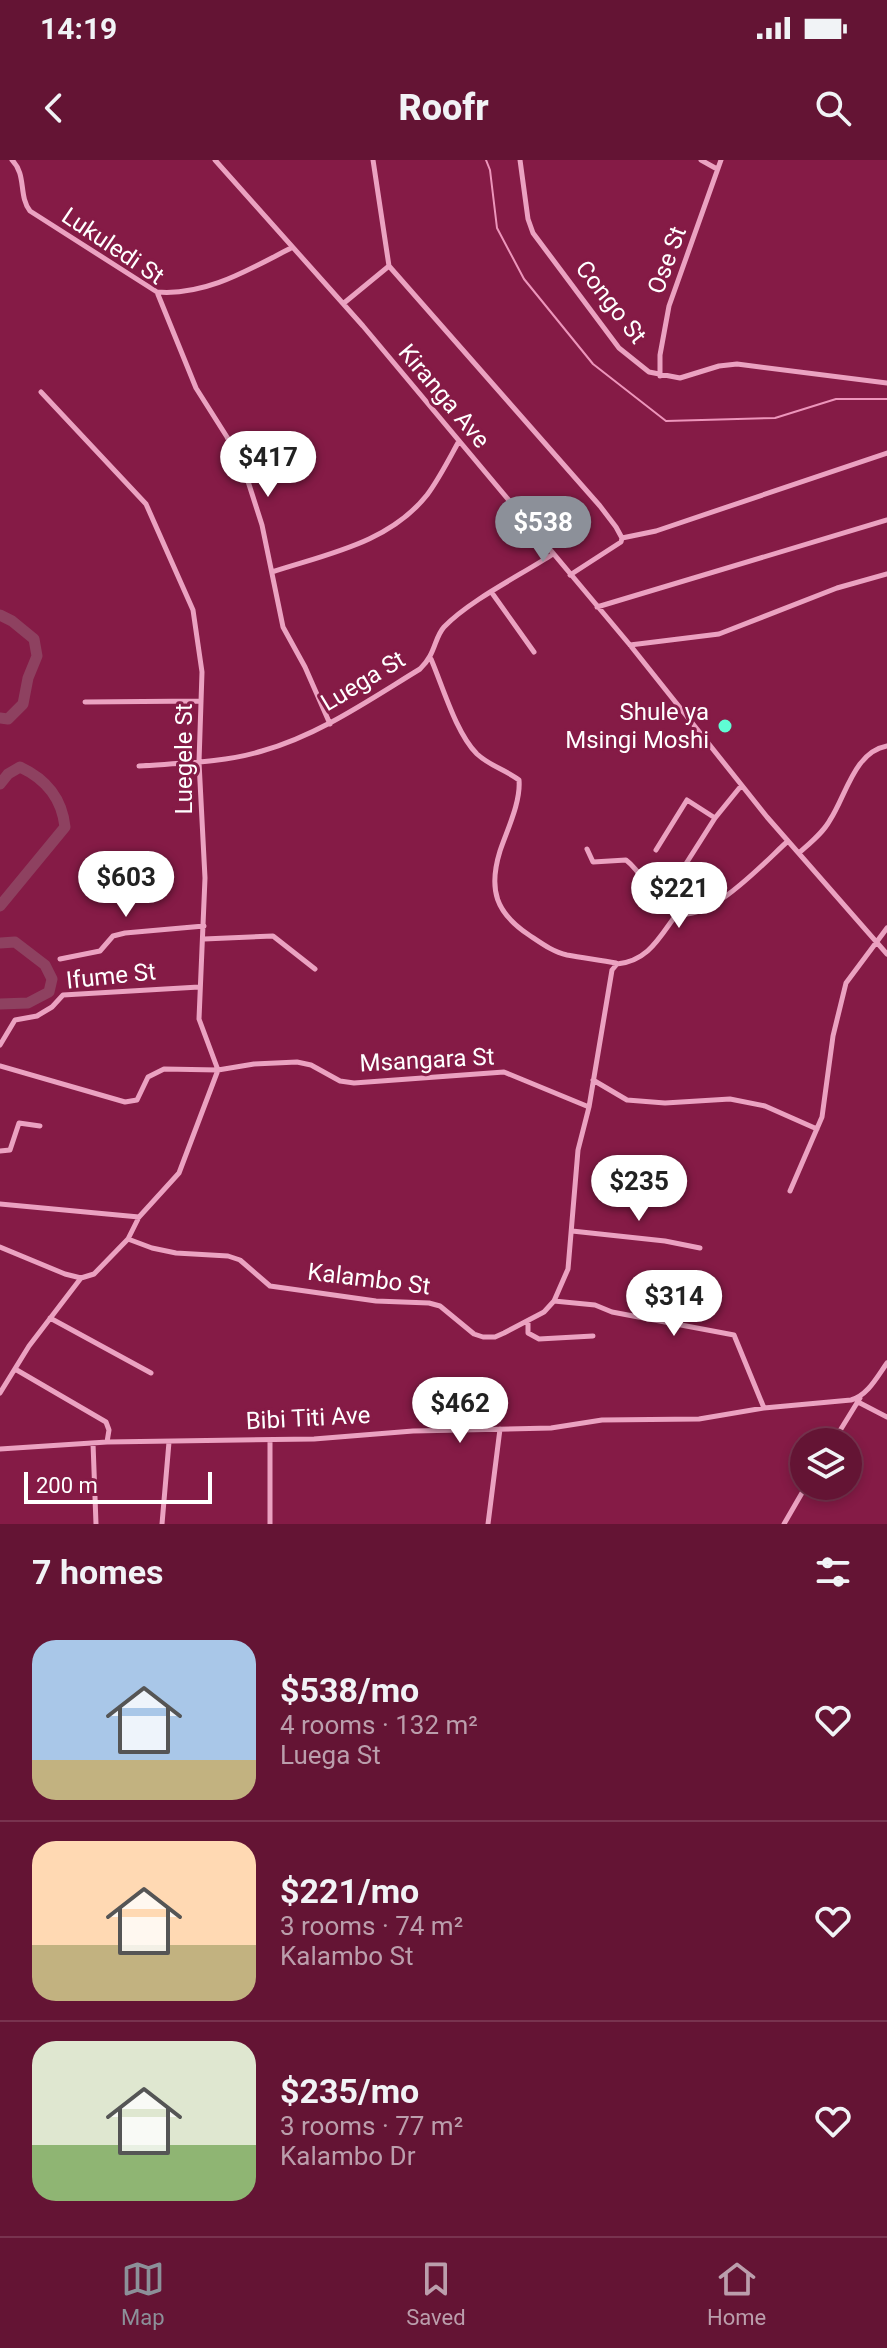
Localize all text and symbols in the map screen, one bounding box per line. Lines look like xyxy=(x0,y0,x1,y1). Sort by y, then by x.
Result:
text: 14:19 xyxy=(40,11,117,46)
icon: back xyxy=(32,86,76,130)
icon: search xyxy=(811,86,855,130)
text: Roofr xyxy=(398,87,489,129)
street label: Lukuledi St xyxy=(57,202,169,290)
street label: Ose St xyxy=(642,222,692,298)
street label: Congo St xyxy=(570,255,652,349)
street label: Kiranga Ave xyxy=(393,339,495,453)
pin: $417 xyxy=(221,431,315,499)
text: $417 xyxy=(238,442,298,472)
pin: $538 xyxy=(496,496,590,564)
text: $538 xyxy=(513,507,573,537)
street label: Luega St xyxy=(316,645,410,717)
place label: Shule ya Msingi Moshi xyxy=(565,698,709,754)
street label: Luegele St xyxy=(170,703,198,815)
marker: Shule ya Msingi Moshi xyxy=(716,717,734,735)
pin: $603 xyxy=(79,851,173,919)
text: $603 xyxy=(96,862,156,892)
pin: $221 xyxy=(632,862,726,930)
text: $221 xyxy=(649,873,709,903)
street label: Ifume St xyxy=(65,957,157,995)
street label: Msangara St xyxy=(359,1042,495,1078)
pin: $235 xyxy=(592,1155,686,1223)
text: $235 xyxy=(609,1166,669,1196)
street label: Kalambo St xyxy=(306,1258,432,1300)
pin: $314 xyxy=(627,1270,721,1338)
text: $314 xyxy=(644,1281,704,1311)
pin: $462 xyxy=(413,1377,507,1445)
text: $462 xyxy=(430,1388,490,1418)
street label: Bibi Titi Ave xyxy=(245,1401,371,1435)
map controls xyxy=(790,1428,862,1500)
button: layers xyxy=(790,1428,862,1500)
scale bar xyxy=(24,1468,212,1504)
text: 200 m xyxy=(36,1473,98,1498)
icon: filters xyxy=(811,1550,855,1594)
text: 7 homes xyxy=(32,1552,163,1592)
text: $538/mo xyxy=(280,1670,419,1710)
icon: home xyxy=(96,1672,192,1768)
icon: heart xyxy=(811,1698,855,1742)
text: 4 rooms · 132 m² xyxy=(280,1710,478,1740)
text: Luega St xyxy=(280,1740,381,1770)
text: $221/mo xyxy=(280,1871,419,1911)
icon: home xyxy=(96,1873,192,1969)
icon: heart xyxy=(811,1899,855,1943)
text: 3 rooms · 74 m² xyxy=(280,1911,463,1941)
text: Kalambo St xyxy=(280,1941,414,1971)
text: $235/mo xyxy=(280,2071,419,2111)
icon: home xyxy=(96,2073,192,2169)
icon: heart xyxy=(811,2099,855,2143)
text: 3 rooms · 77 m² xyxy=(280,2111,463,2141)
text: Kalambo Dr xyxy=(280,2141,415,2171)
tab: Map xyxy=(121,2257,165,2330)
tab: Saved xyxy=(406,2257,466,2330)
tab: Home xyxy=(707,2257,766,2330)

